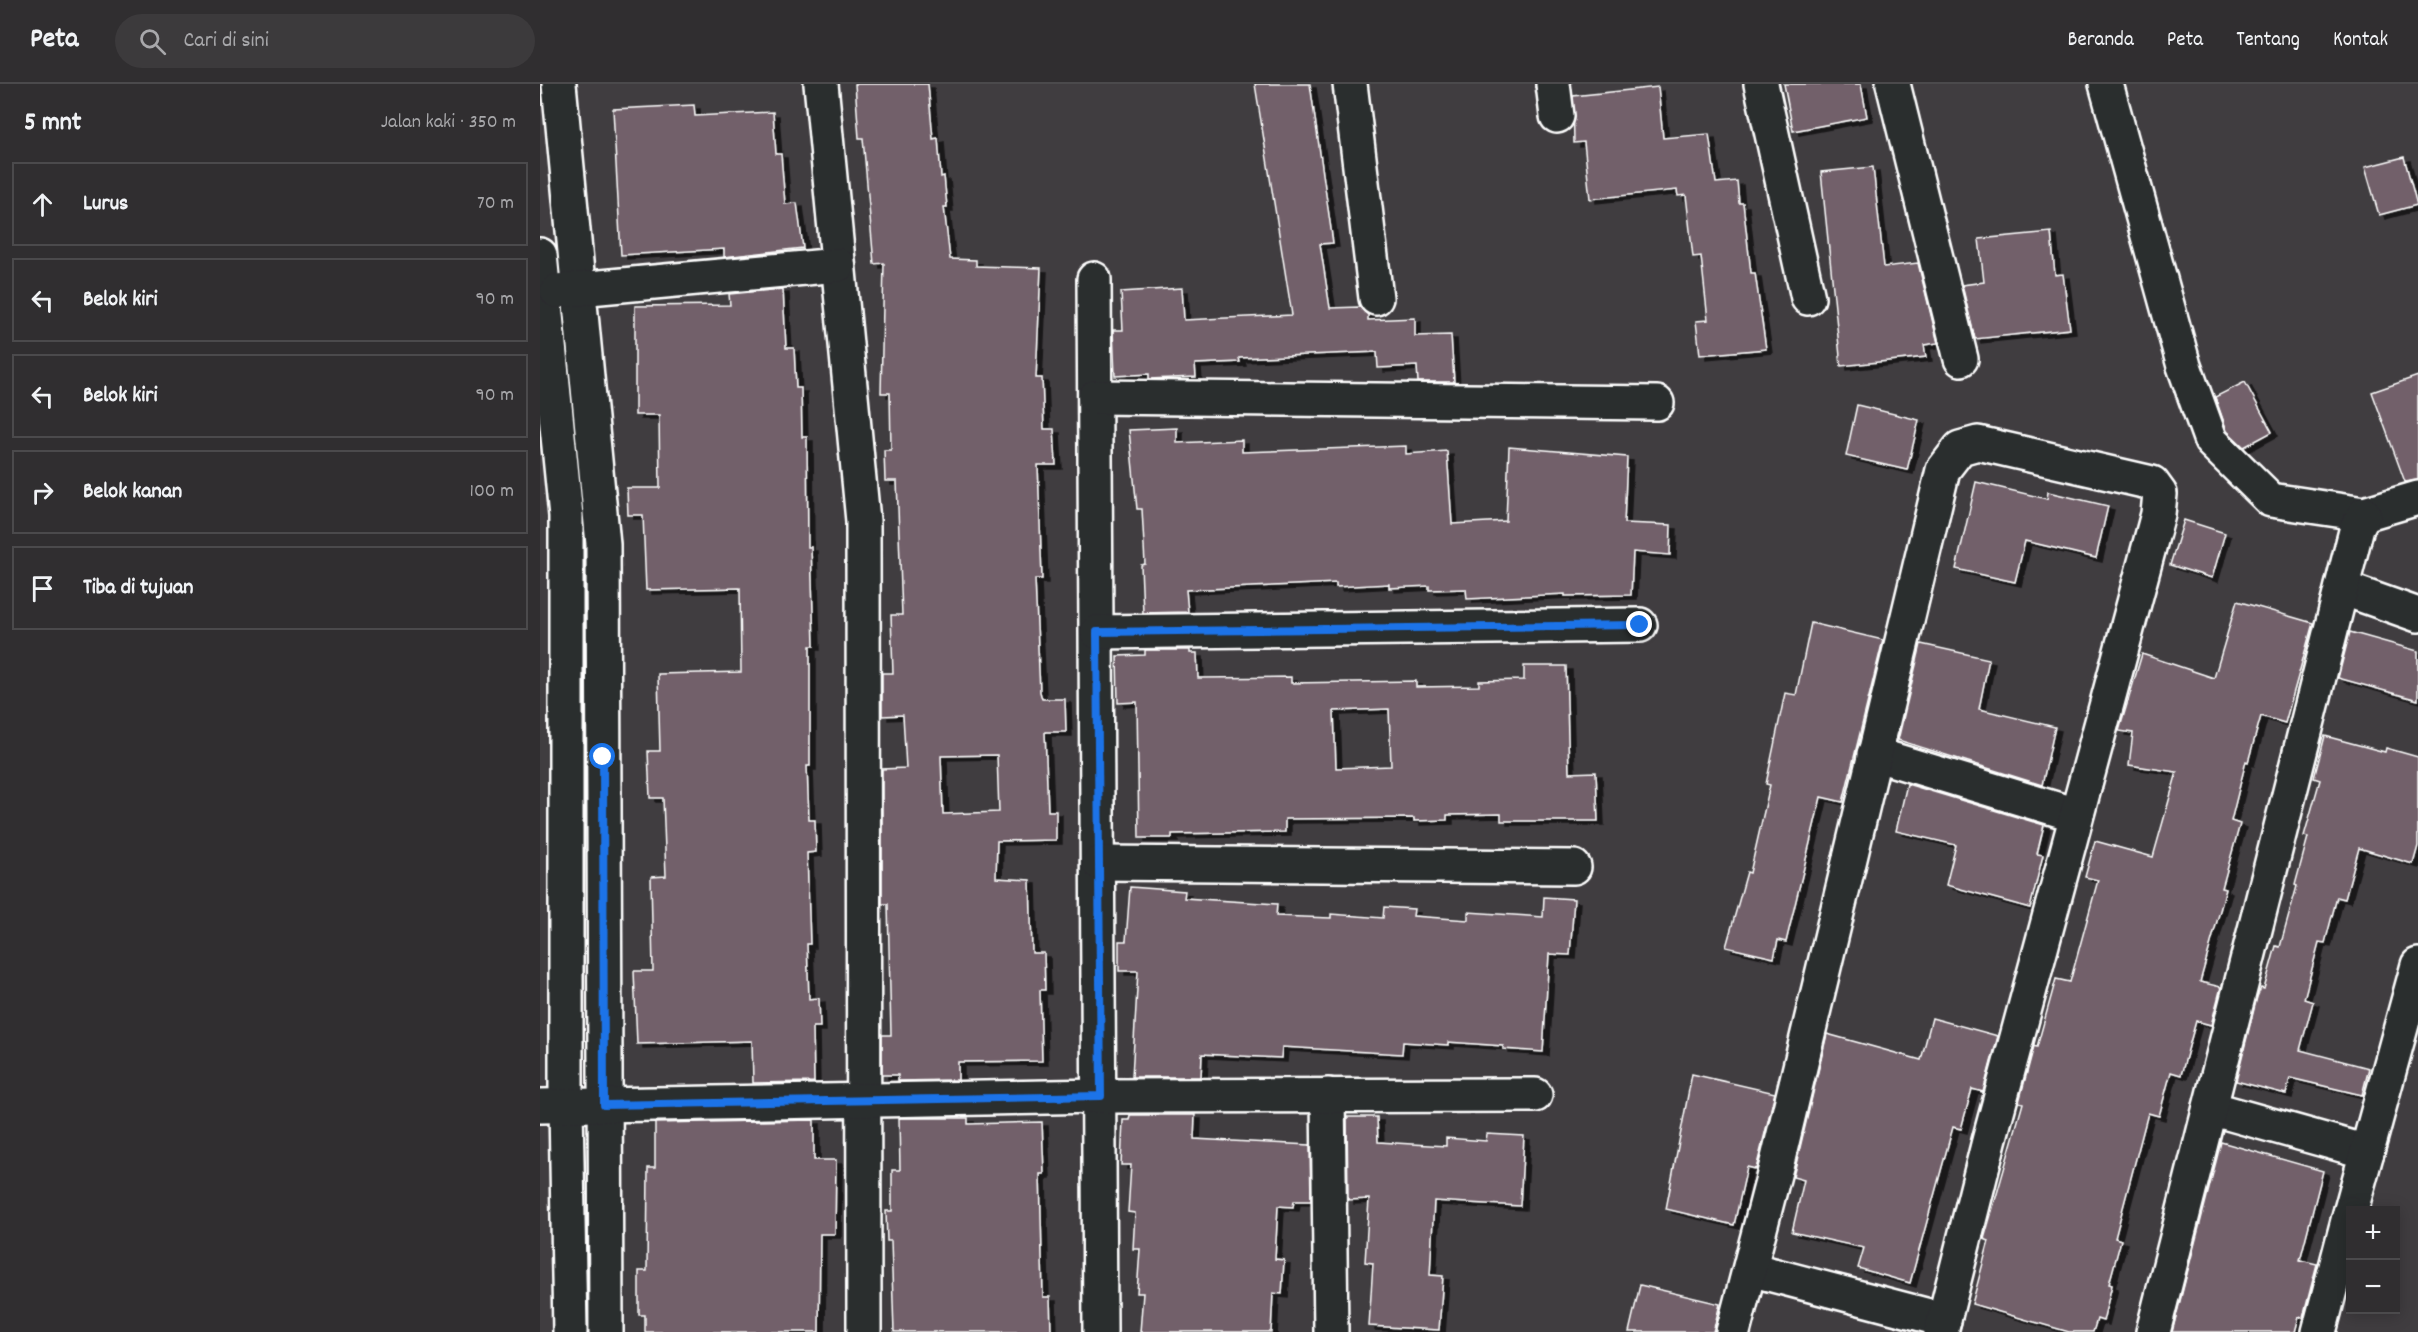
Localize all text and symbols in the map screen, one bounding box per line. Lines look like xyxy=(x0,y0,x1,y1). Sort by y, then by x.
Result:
search box xyxy=(115,14,535,68)
text: Peta xyxy=(30,21,79,61)
icon: search xyxy=(136,25,169,58)
text: Cari di sini xyxy=(184,26,269,57)
text: Beranda xyxy=(2068,26,2134,56)
text: Peta xyxy=(2167,26,2203,56)
text: Tentang xyxy=(2236,26,2300,56)
text: Kontak xyxy=(2333,26,2388,56)
text: 5 mnt xyxy=(24,105,81,142)
text: Jalan kaki · 350 m xyxy=(381,109,516,137)
icon: ahead xyxy=(26,188,59,221)
text: Lurus xyxy=(83,189,128,220)
text: 70 m xyxy=(477,190,514,218)
icon: left xyxy=(26,284,59,317)
text: Belok kiri xyxy=(83,285,157,316)
text: 90 m xyxy=(476,286,514,314)
icon: left xyxy=(26,380,59,413)
text: Belok kiri xyxy=(83,381,157,412)
text: 90 m xyxy=(476,382,514,410)
icon: right xyxy=(26,476,59,509)
text: Belok kanan xyxy=(83,477,182,508)
text: 100 m xyxy=(470,478,514,506)
icon: arrive xyxy=(26,572,59,605)
text: Tiba di tujuan xyxy=(83,573,193,604)
route end xyxy=(1626,611,1652,637)
route start xyxy=(589,743,615,769)
map controls xyxy=(2346,1206,2400,1314)
button: + xyxy=(2346,1206,2400,1260)
button: − xyxy=(2346,1260,2400,1314)

